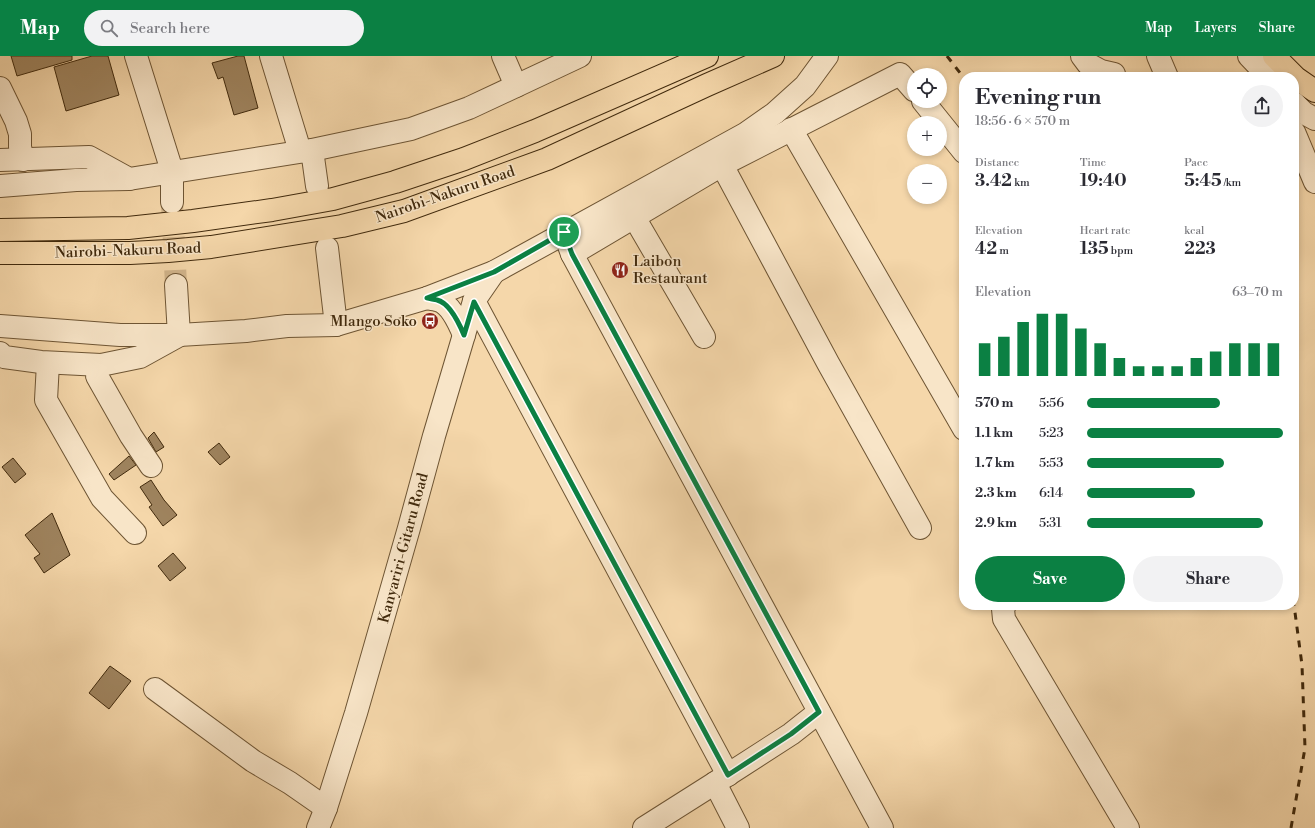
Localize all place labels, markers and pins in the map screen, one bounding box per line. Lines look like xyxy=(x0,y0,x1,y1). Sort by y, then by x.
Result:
pin xyxy=(547,215,581,249)
place label: Laibon Restaurant xyxy=(633,252,708,288)
restaurant icon: Laibon Restaurant xyxy=(610,260,630,280)
bus stop icon: Mlango Soko xyxy=(420,311,440,331)
place label: Mlango Soko xyxy=(330,312,417,331)

